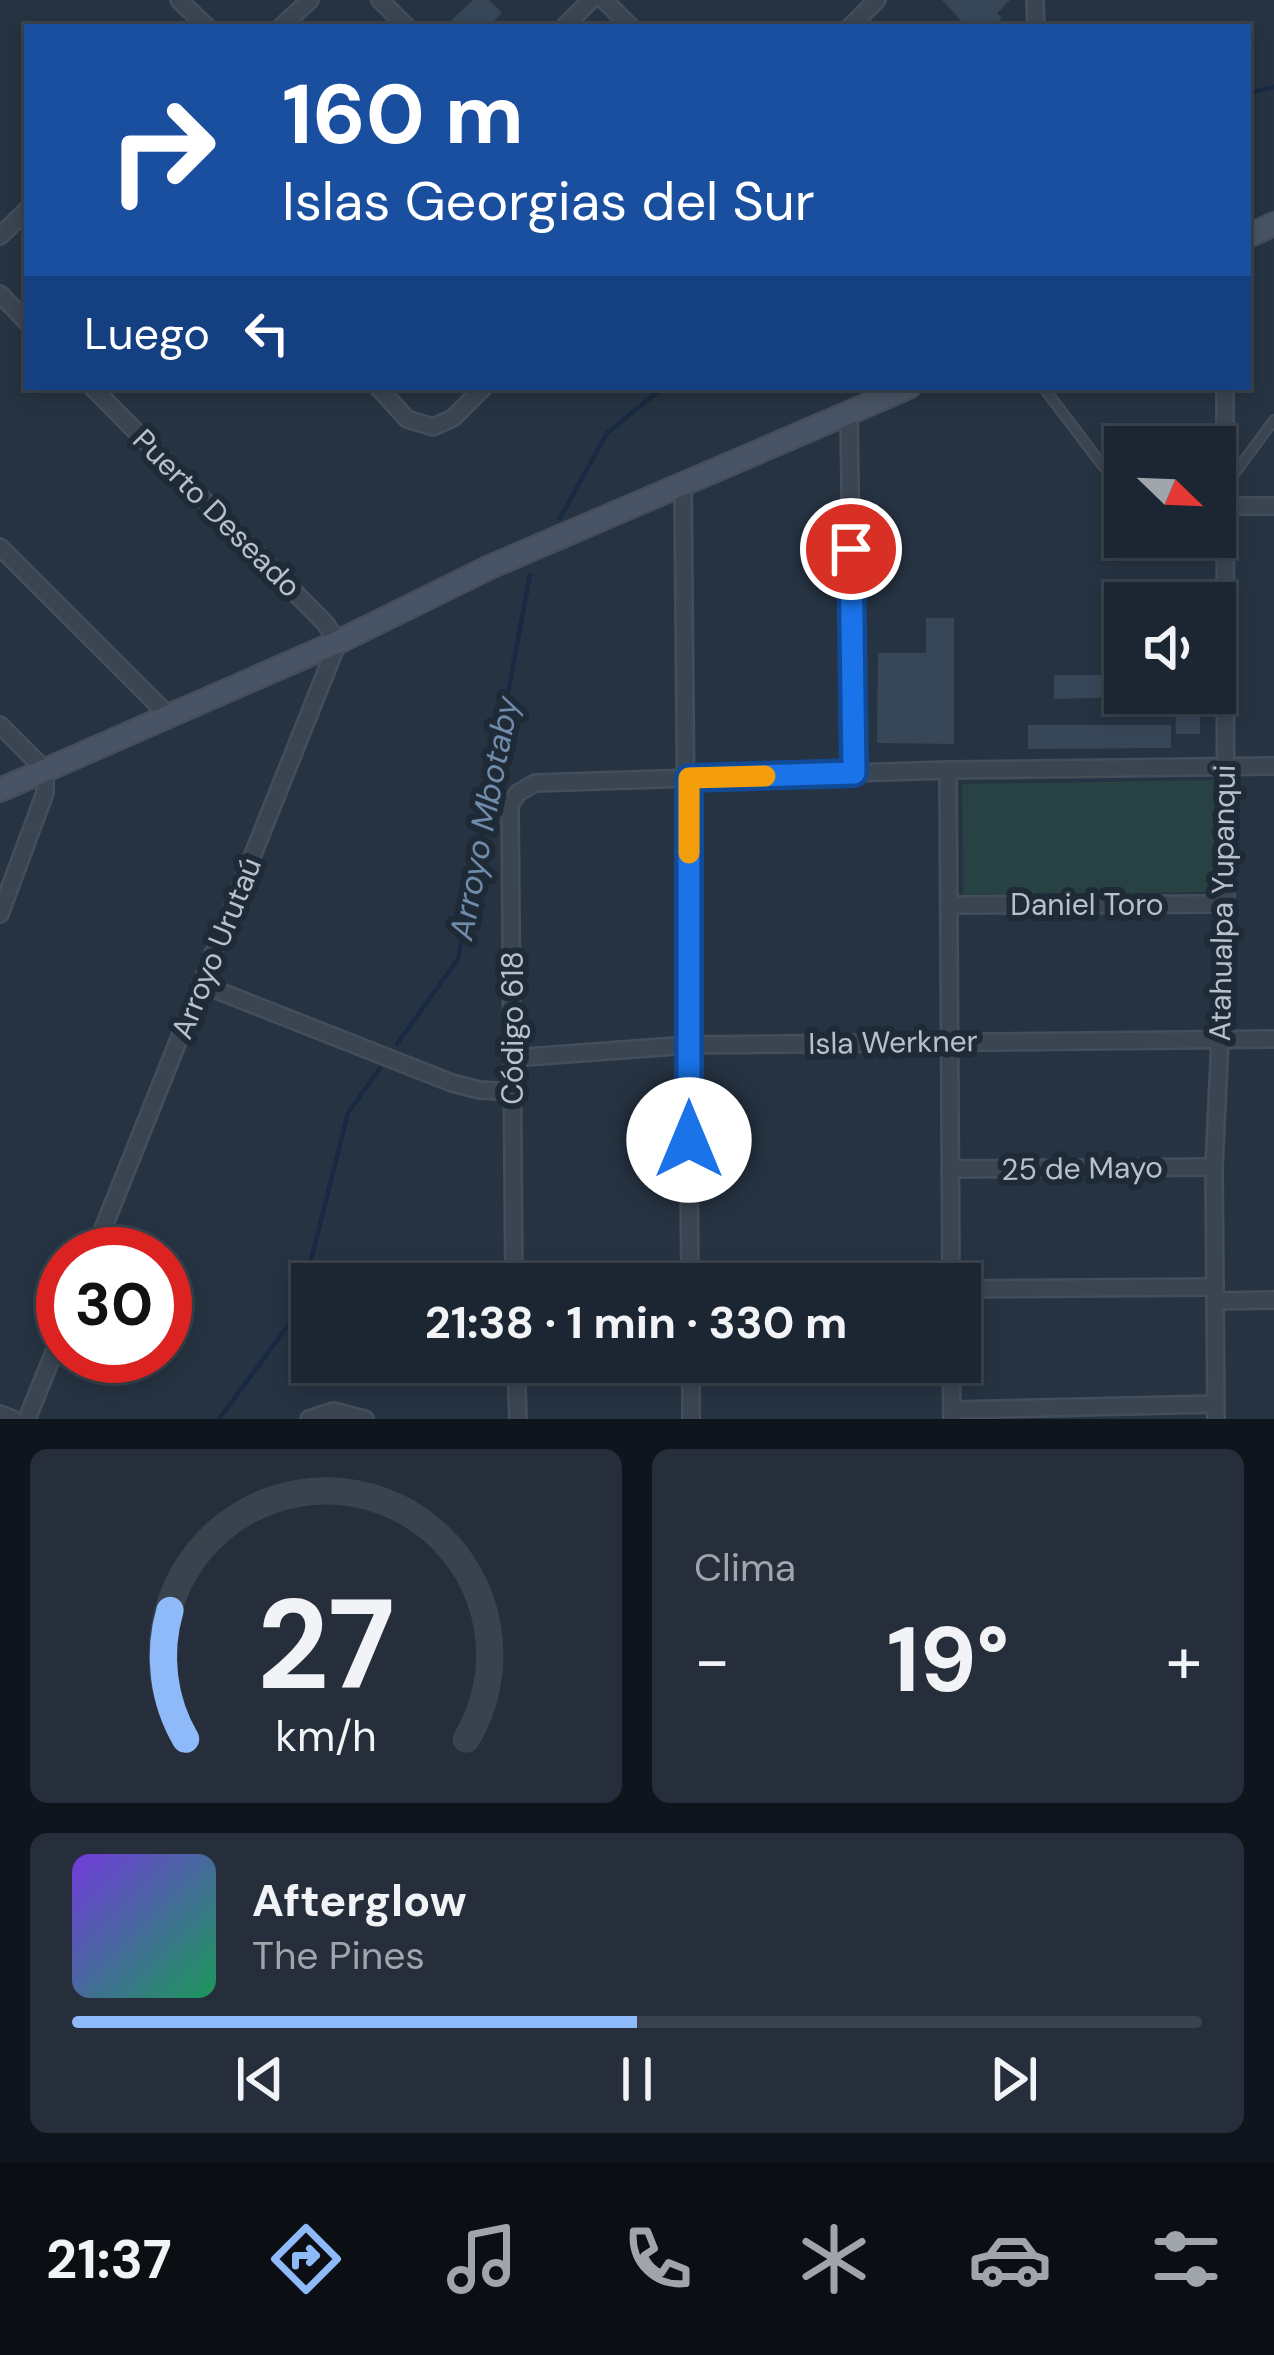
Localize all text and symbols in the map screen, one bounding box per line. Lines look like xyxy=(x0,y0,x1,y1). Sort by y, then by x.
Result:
text: 160 m xyxy=(282,60,524,169)
icon: right xyxy=(84,72,240,228)
text: Islas Georgias del Sur xyxy=(282,166,815,237)
icon: left xyxy=(234,300,300,366)
text: Luego xyxy=(84,304,210,363)
street label: Puerto Deseado xyxy=(125,421,309,605)
north arrow xyxy=(1104,426,1236,558)
map controls xyxy=(1104,426,1236,714)
pin xyxy=(800,498,902,600)
icon: arrive xyxy=(818,516,884,582)
button: sound xyxy=(1104,582,1236,714)
water label: Arroyo Mbotaby xyxy=(439,691,529,944)
street label: Atahualpa Yupanqui xyxy=(1200,764,1244,1042)
street label: Arroyo Urutaú xyxy=(162,852,270,1044)
street label: Daniel Toro xyxy=(1010,885,1164,924)
street label: Código 618 xyxy=(493,951,532,1105)
street label: Isla Werkner xyxy=(808,1021,978,1063)
position arrow xyxy=(626,1077,752,1203)
street label: 25 de Mayo xyxy=(1001,1147,1163,1189)
speed limit sign: 30 xyxy=(36,1227,192,1383)
text: 21:38 · 1 min · 330 m xyxy=(425,1293,847,1352)
text: Clima xyxy=(694,1542,796,1593)
text: 27 xyxy=(257,1564,395,1727)
text: 19° xyxy=(887,1602,1009,1719)
text: − xyxy=(694,1618,730,1703)
text: + xyxy=(1166,1618,1202,1703)
text: km/h xyxy=(275,1708,377,1764)
text: Afterglow xyxy=(252,1871,467,1930)
text: The Pines xyxy=(252,1930,425,1981)
icon: previous xyxy=(227,2046,293,2112)
icon: pause xyxy=(604,2046,670,2112)
icon: next xyxy=(981,2046,1047,2112)
icon: directions xyxy=(264,2217,348,2301)
icon: music xyxy=(440,2217,524,2301)
icon: phone xyxy=(616,2217,700,2301)
icon: climate xyxy=(792,2217,876,2301)
icon: car xyxy=(968,2217,1052,2301)
icon: filters xyxy=(1144,2217,1228,2301)
text: 21:37 xyxy=(46,2224,172,2295)

